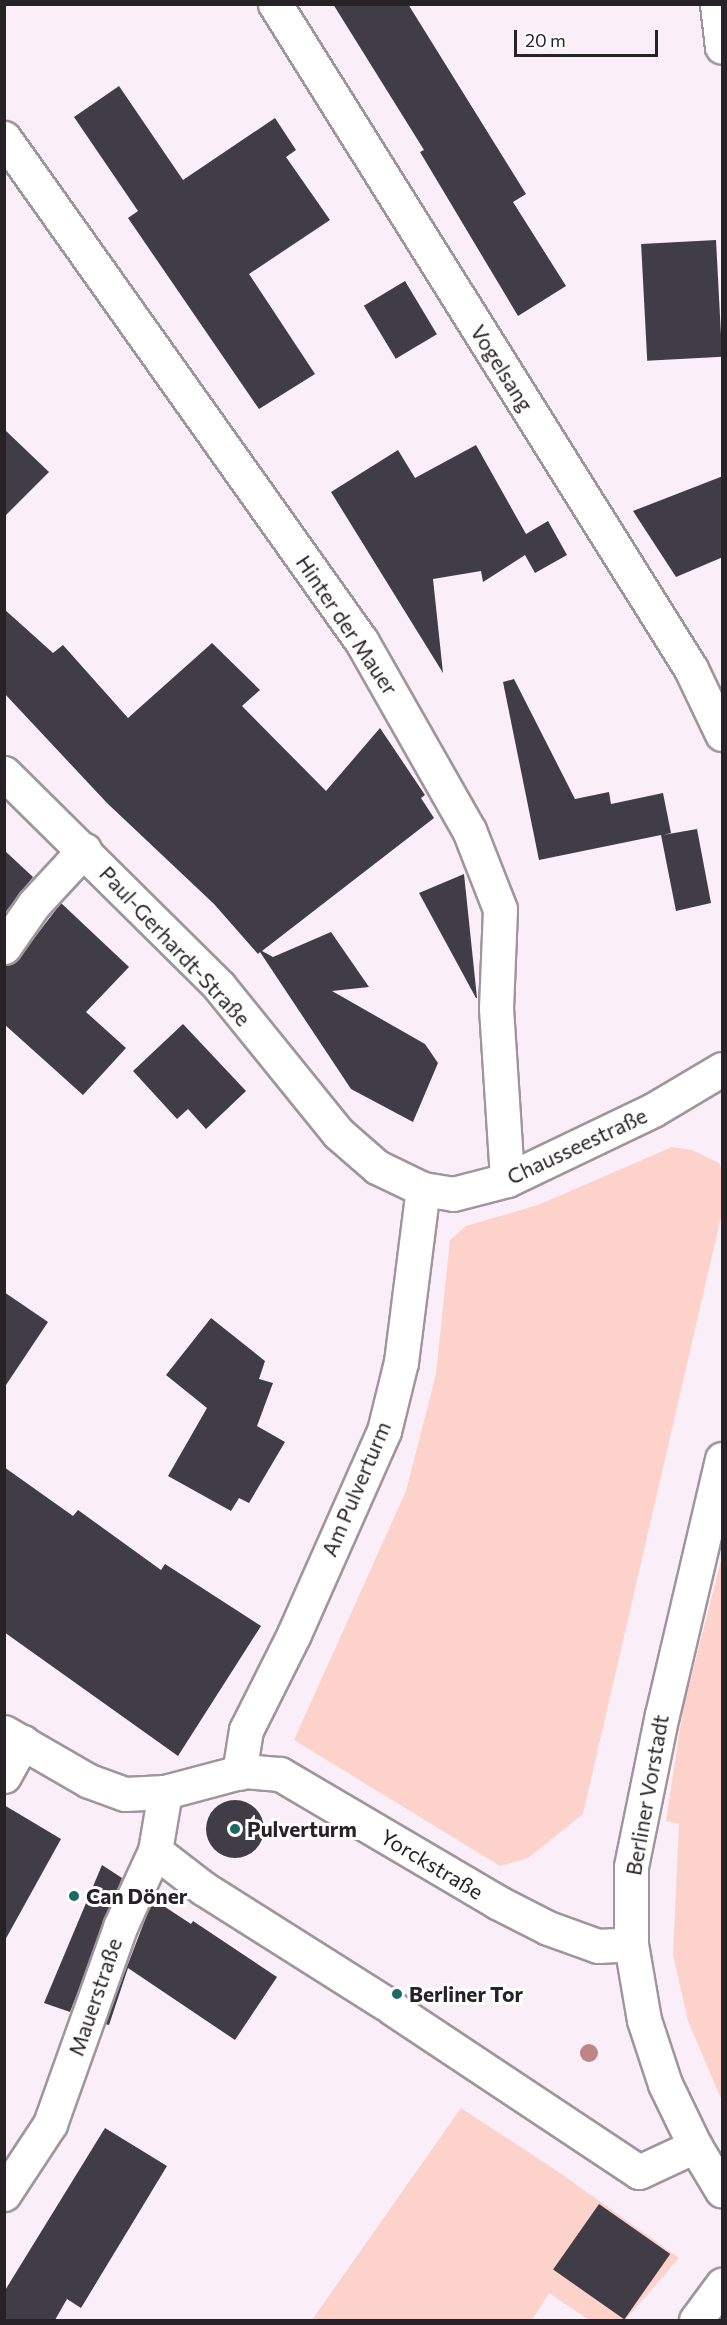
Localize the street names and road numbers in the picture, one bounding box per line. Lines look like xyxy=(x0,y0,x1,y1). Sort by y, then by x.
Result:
street label: Vogelsang xyxy=(466,320,538,416)
street label: Hinter der Mauer xyxy=(291,550,403,700)
street label: Paul-Gerhardt-Straße xyxy=(94,861,256,1031)
street label: Chausseestraße xyxy=(503,1103,651,1189)
street label: Am Pulverturm xyxy=(316,1418,396,1560)
street label: Berliner Vorstadt xyxy=(620,1713,674,1877)
street label: Yorckstraße xyxy=(376,1824,488,1904)
street label: Mauerstraße xyxy=(63,1935,127,2059)

